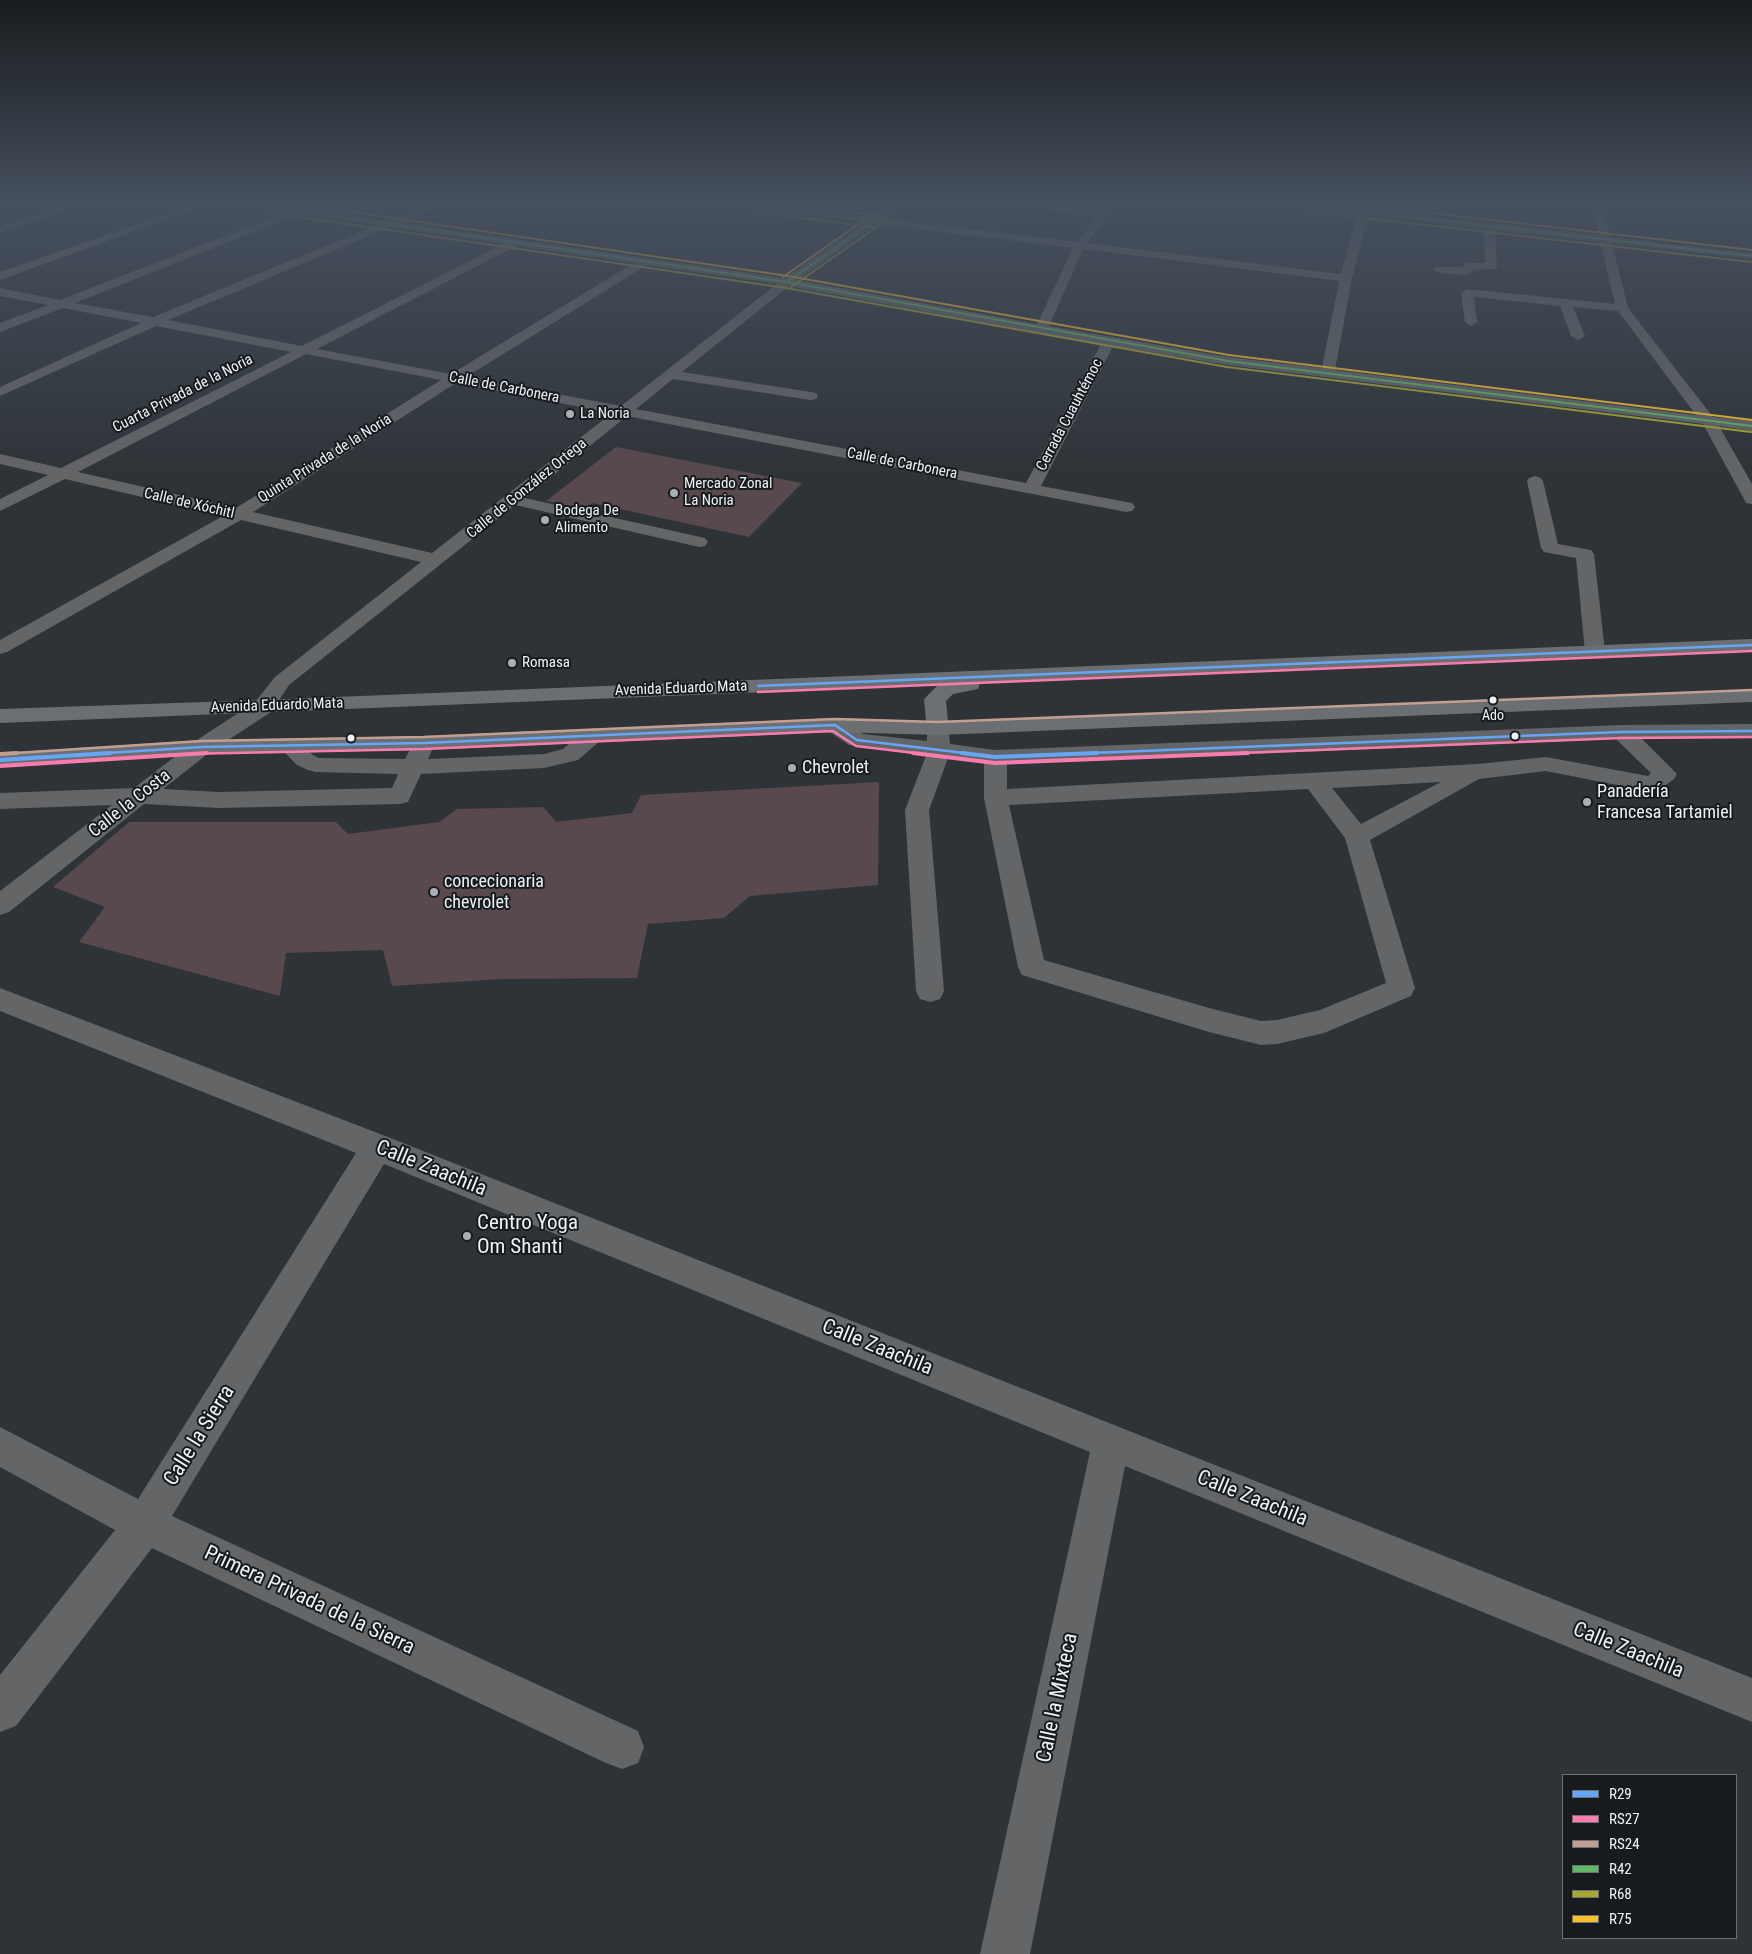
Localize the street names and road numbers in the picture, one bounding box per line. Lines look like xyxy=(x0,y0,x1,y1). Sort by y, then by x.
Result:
street label: Cuarta Privada de la Noria xyxy=(110,351,256,437)
street label: Cerrada Cuauhtémoc xyxy=(1033,356,1107,474)
street label: Calle de Carbonera xyxy=(447,368,561,408)
street label: Quinta Privada de la Noria xyxy=(255,411,395,507)
street label: Calle de González Ortega xyxy=(463,435,591,543)
street label: Calle de Carbonera xyxy=(845,444,959,484)
street label: Calle de Xóchitl xyxy=(142,485,236,523)
street label: Avenida Eduardo Mata xyxy=(614,678,748,700)
street label: Avenida Eduardo Mata xyxy=(210,695,344,717)
street label: Calle la Costa xyxy=(85,765,175,843)
street label: Calle Zaachila xyxy=(372,1135,490,1203)
street label: Calle Zaachila xyxy=(818,1314,936,1382)
street label: Calle la Sierra xyxy=(159,1381,241,1491)
street label: Calle Zaachila xyxy=(1193,1465,1311,1533)
street label: Primera Privada de la Sierra xyxy=(200,1541,418,1661)
street label: Calle Zaachila xyxy=(1569,1617,1687,1685)
street label: Calle la Mixteca xyxy=(1032,1631,1084,1765)

